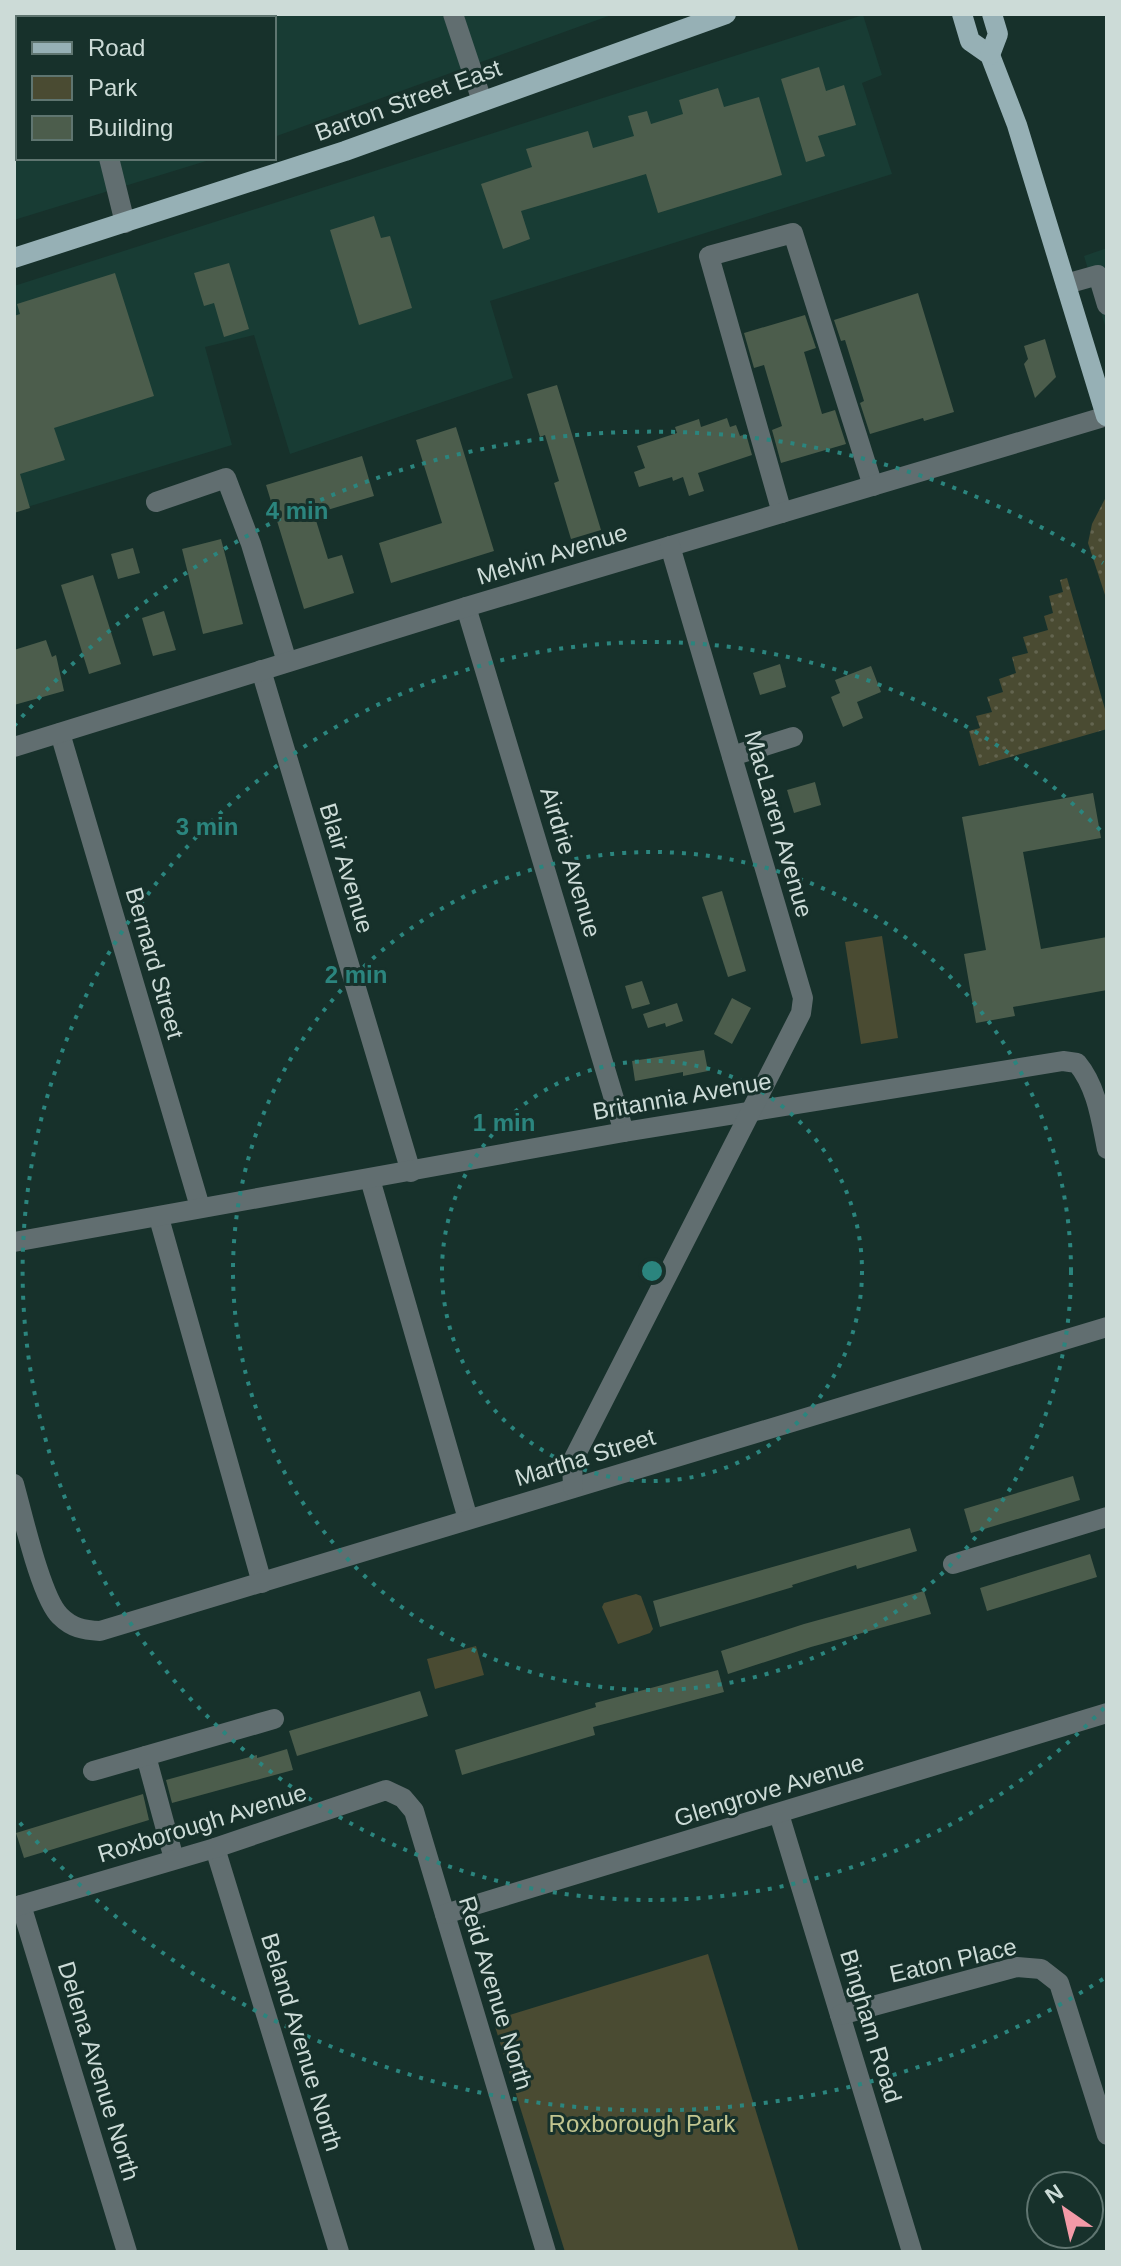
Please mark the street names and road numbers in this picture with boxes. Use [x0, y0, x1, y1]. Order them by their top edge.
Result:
street label: Barton Street East [311, 54, 505, 146]
street label: Melvin Avenue [474, 518, 630, 590]
street label: MacLaren Avenue [739, 728, 819, 920]
street label: Airdrie Avenue [535, 784, 607, 940]
street label: Blair Avenue [314, 800, 380, 936]
street label: Bernard Street [121, 884, 190, 1042]
street label: Britannia Avenue [591, 1067, 773, 1125]
street label: Martha Street [512, 1423, 659, 1491]
street label: Glengrove Avenue [671, 1748, 867, 1832]
street label: Roxborough Avenue [94, 1778, 310, 1868]
street label: Reid Avenue North [454, 1893, 538, 2093]
street label: Beland Avenue North [256, 1930, 348, 2154]
street label: Eaton Place [887, 1932, 1019, 1988]
street label: Bingham Road [835, 1946, 907, 2106]
street label: Delena Avenue North [53, 1958, 145, 2184]

